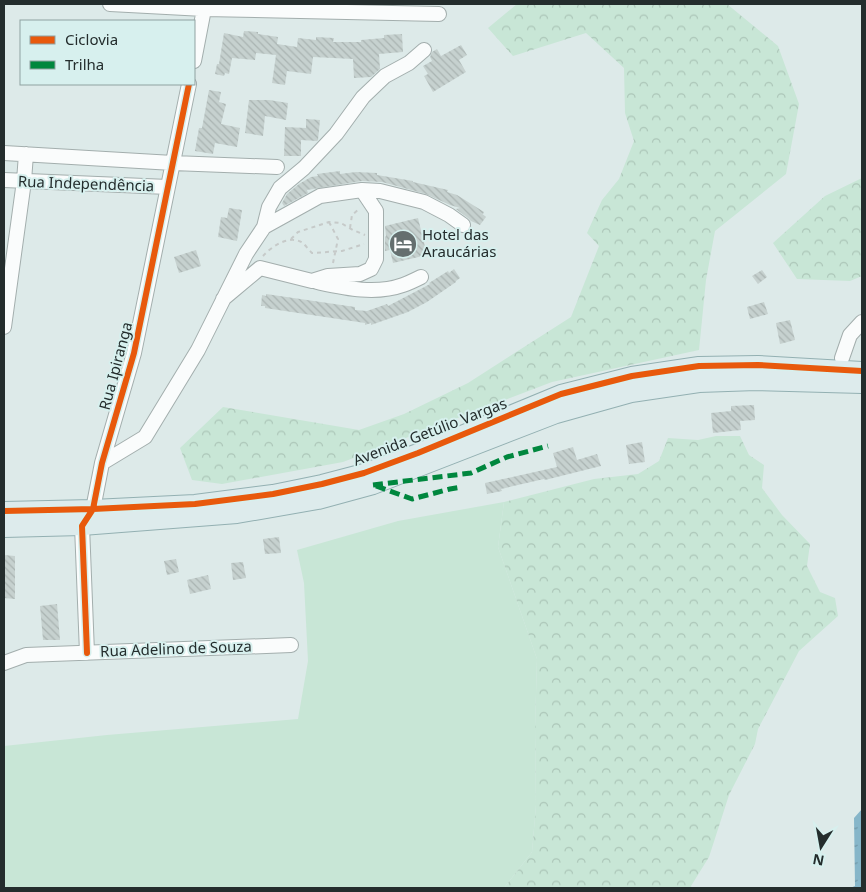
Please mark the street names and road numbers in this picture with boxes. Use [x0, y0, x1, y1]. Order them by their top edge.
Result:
street label: Rua Independência [18, 171, 155, 195]
street label: Rua Ipiranga [94, 320, 136, 412]
street label: Avenida Getúlio Vargas [350, 393, 509, 470]
street label: Rua Adelino de Souza [100, 635, 252, 661]

